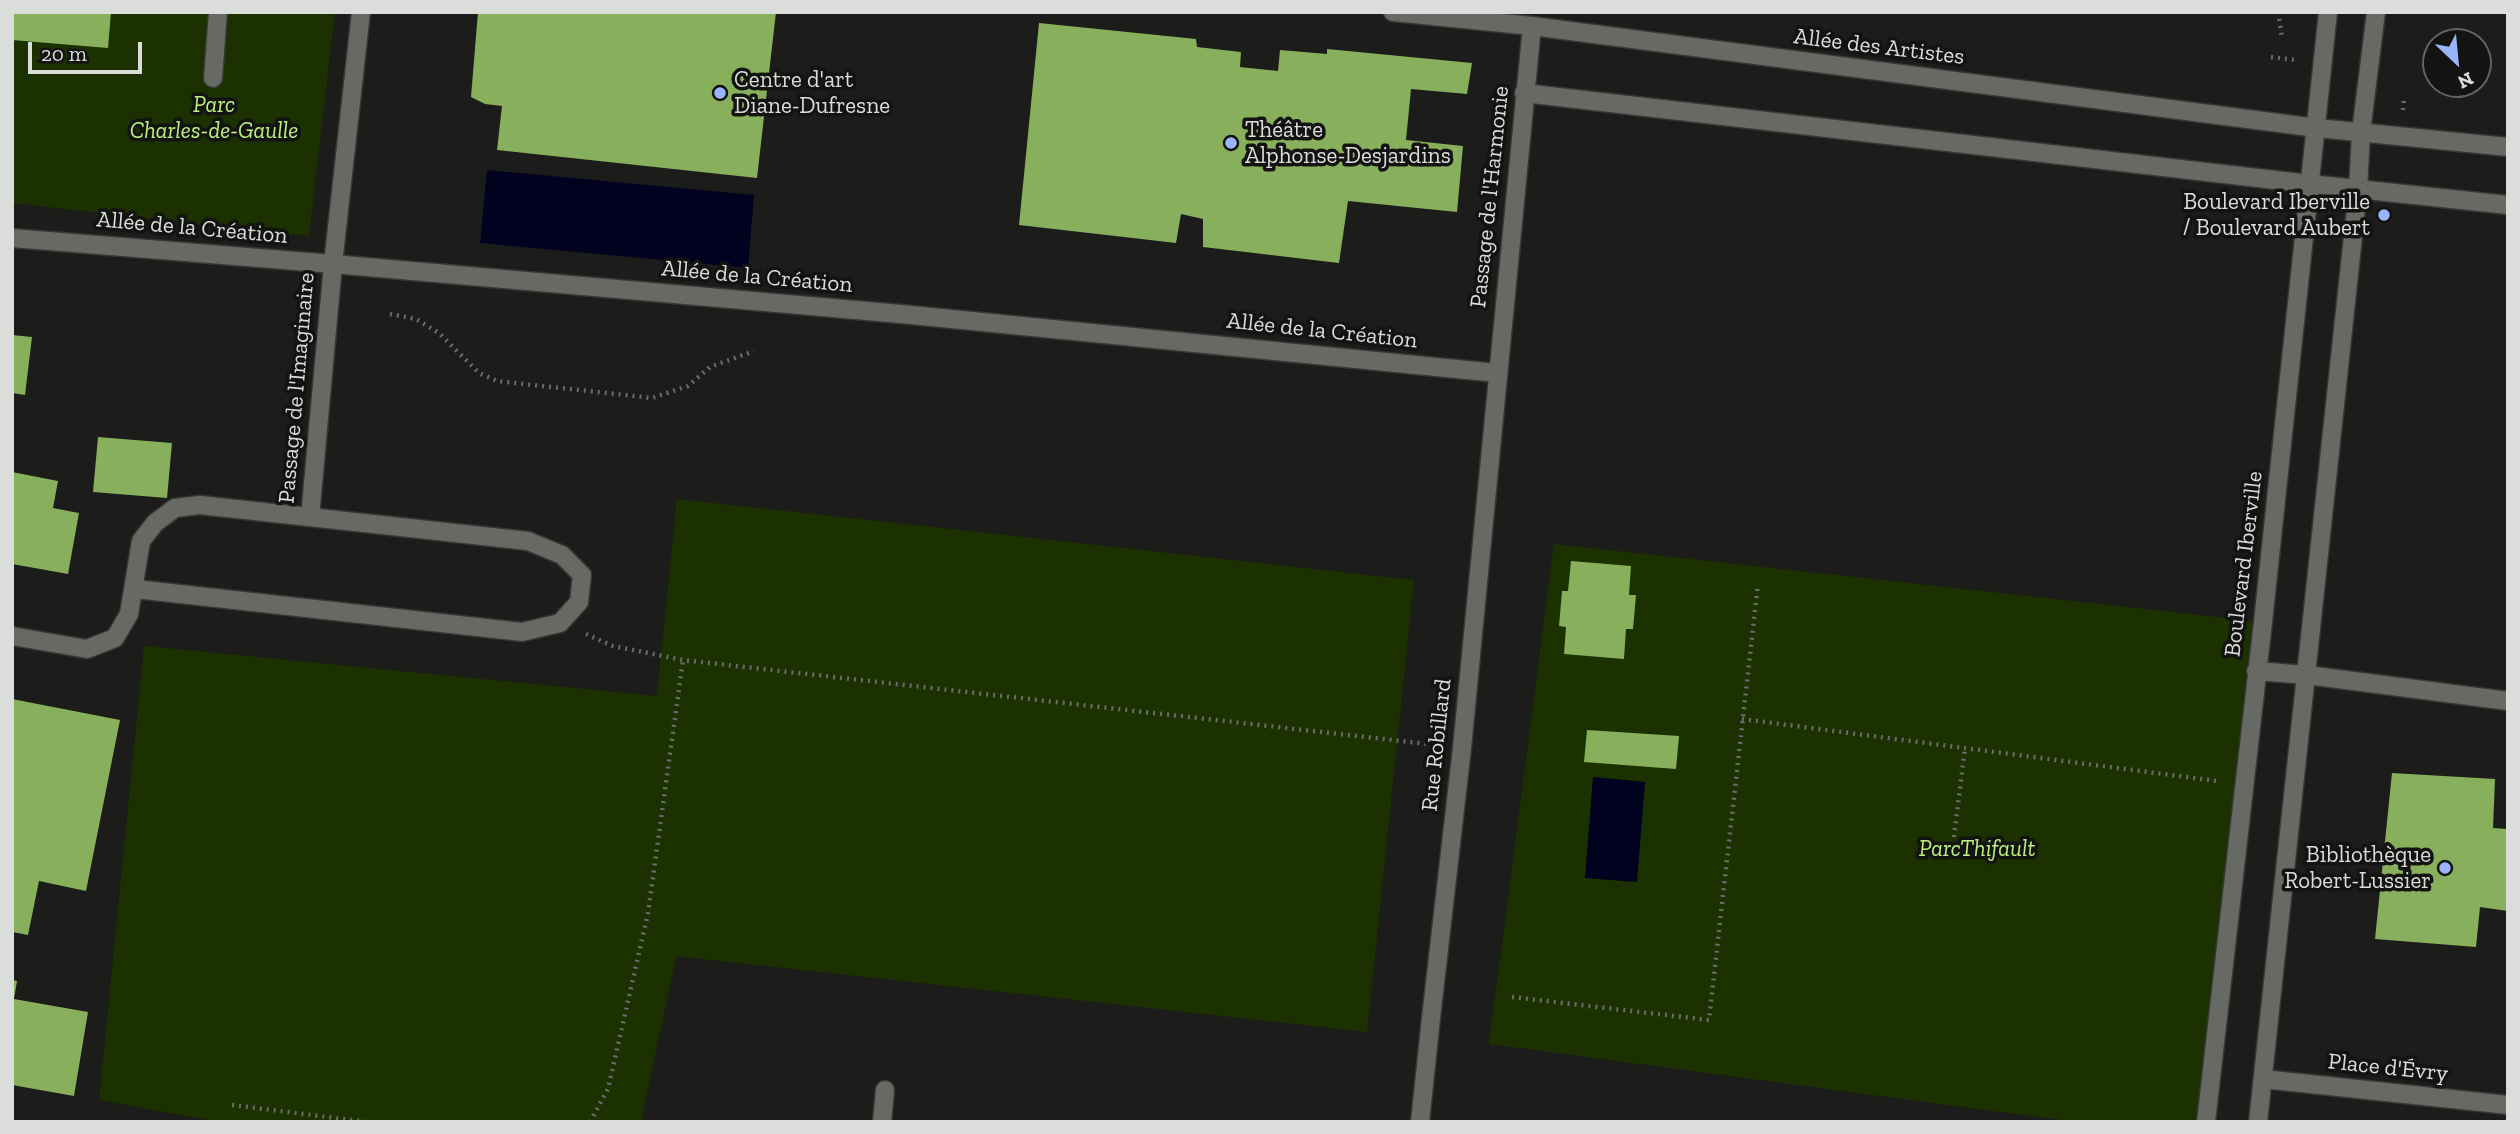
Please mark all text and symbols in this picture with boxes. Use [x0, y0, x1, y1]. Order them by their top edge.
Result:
street label: Allée des Artistes [1792, 23, 1966, 71]
scale bar [32, 28, 145, 72]
north arrow [2422, 28, 2492, 98]
text: 20 m [41, 41, 87, 66]
place label: Centre d'art Diane-Dufresne [734, 66, 890, 120]
text: N [2454, 67, 2477, 94]
marker: Centre d'art Diane-Dufresne [712, 85, 728, 101]
street label: Passage de l'Harmonie [1465, 85, 1515, 309]
park label: Parc Charles-de-Gaulle [130, 91, 298, 145]
place label: Théâtre Alphonse-Desjardins [1245, 116, 1451, 170]
marker: Théâtre Alphonse-Desjardins [1223, 135, 1239, 151]
place label: Boulevard Iberville / Boulevard Aubert [2183, 188, 2370, 242]
street label: Allée de la Création [95, 206, 289, 250]
marker: Boulevard Iberville / Boulevard Aubert [2376, 207, 2392, 223]
street label: Allée de la Création [660, 255, 854, 299]
street label: Passage de l'Imaginaire [273, 271, 321, 505]
street label: Allée de la Création [1225, 307, 1419, 355]
street label: Boulevard Iberville [2219, 470, 2269, 658]
street label: Rue Robillard [1416, 677, 1458, 813]
park label: ParcThifault [1919, 835, 2035, 863]
place label: Bibliothèque Robert-Lussier [2284, 841, 2431, 895]
marker: Bibliothèque Robert-Lussier [2437, 860, 2453, 876]
street label: Place d'Évry [2327, 1048, 2449, 1088]

